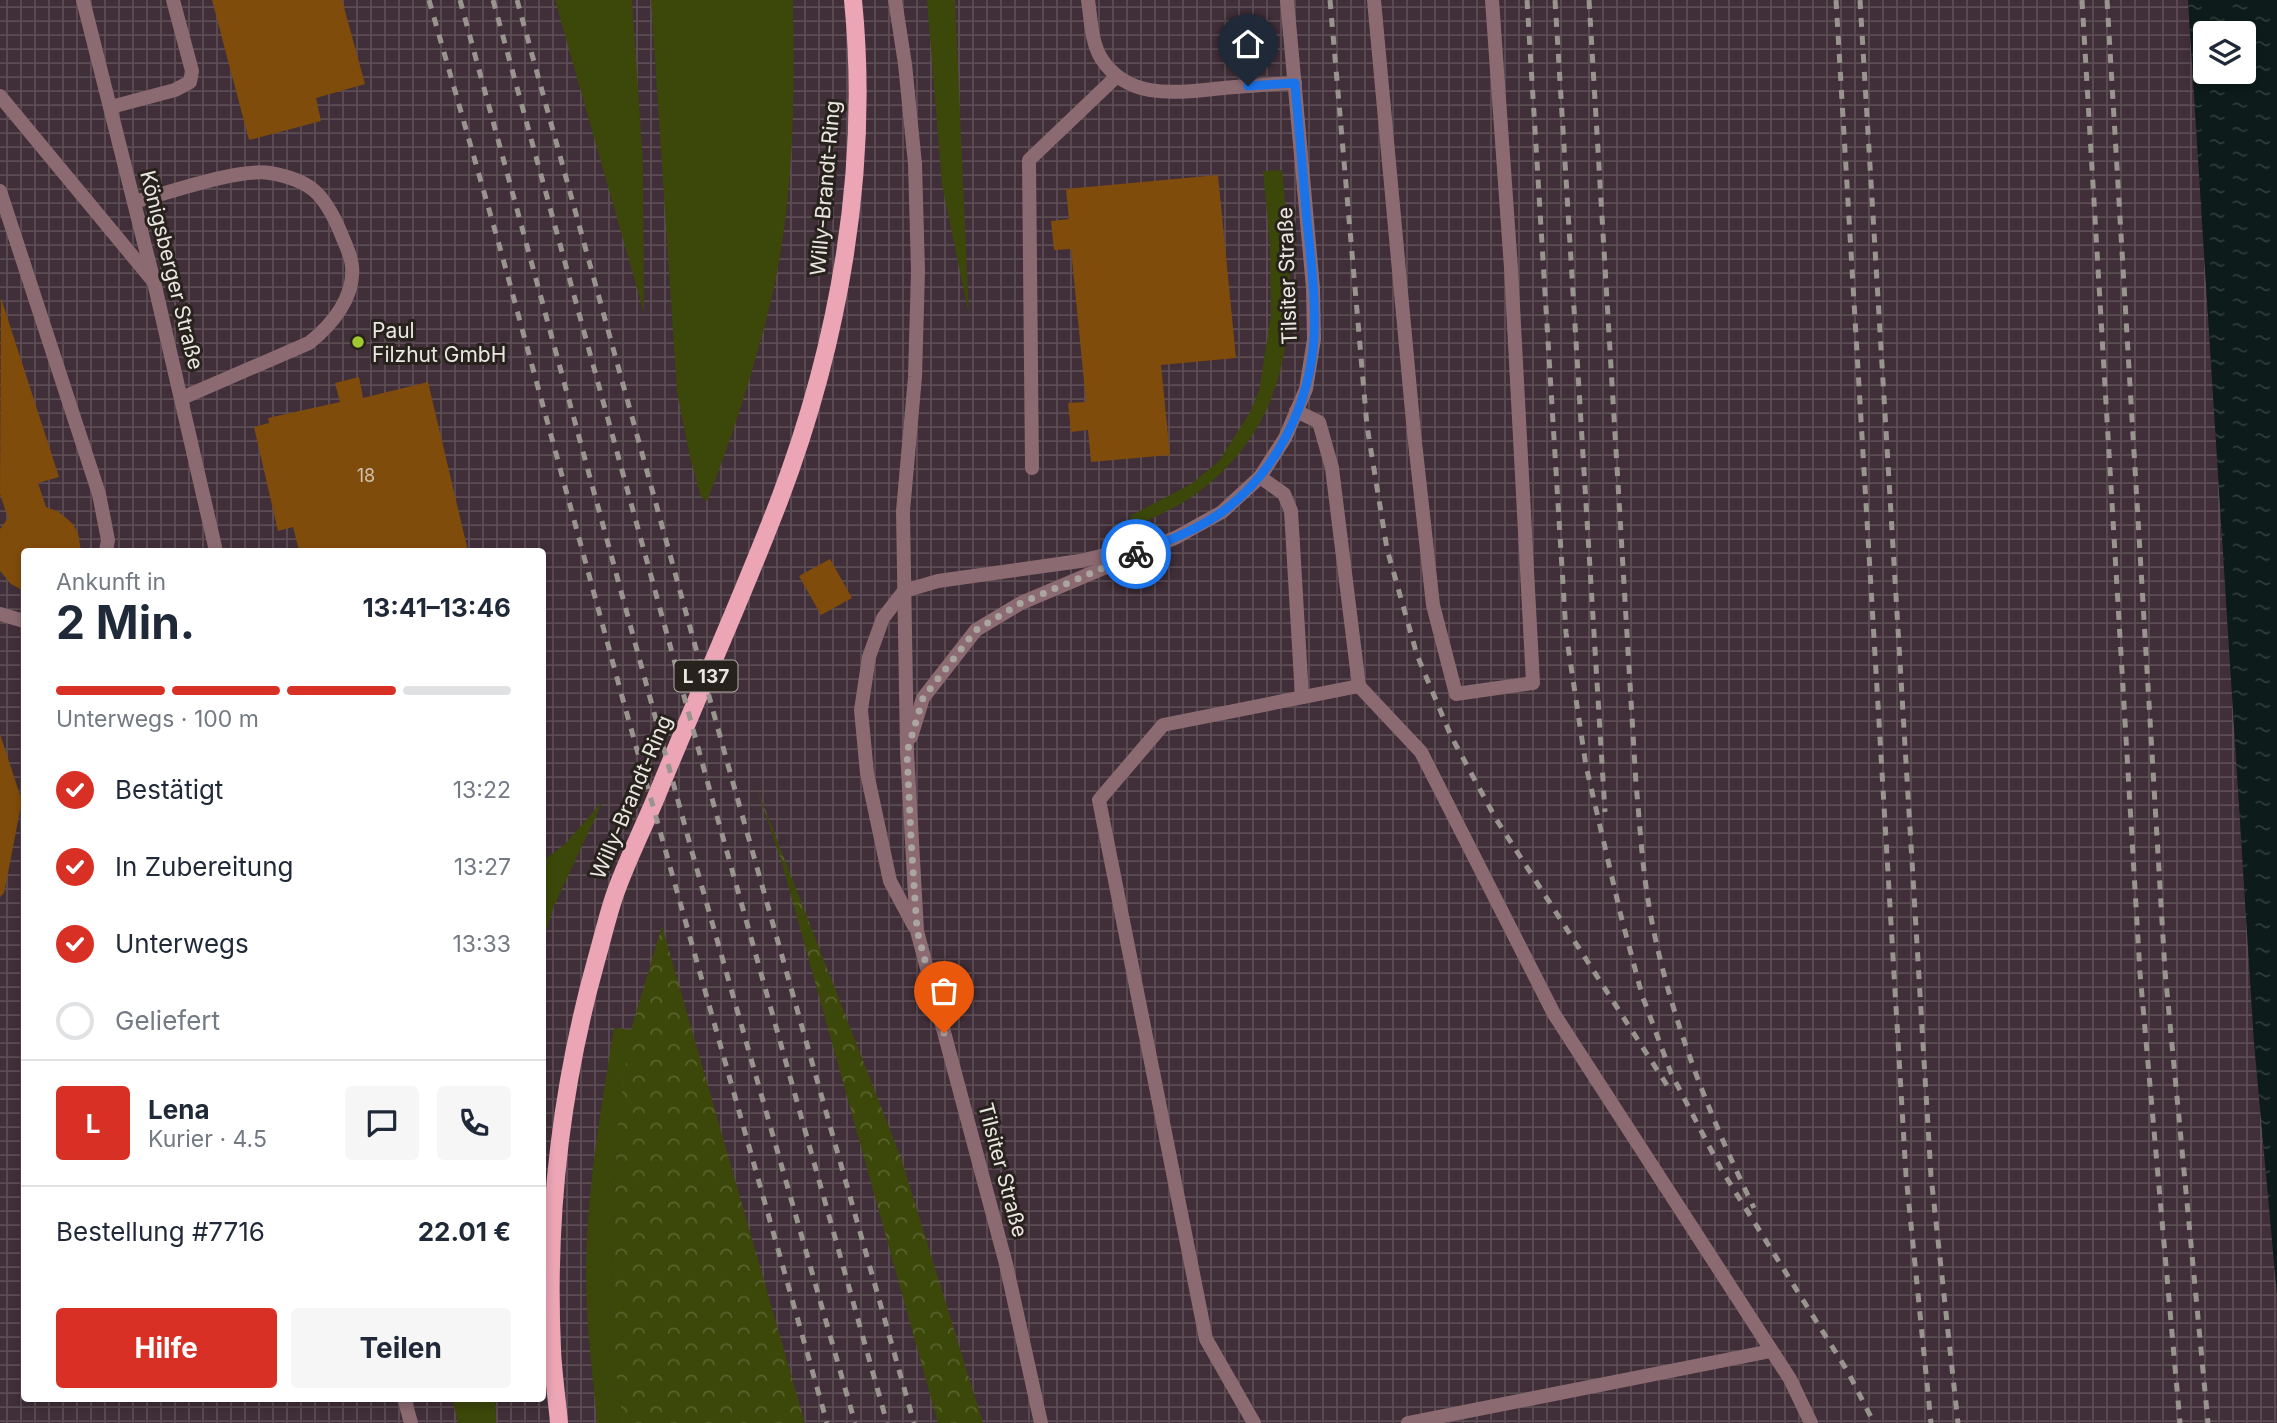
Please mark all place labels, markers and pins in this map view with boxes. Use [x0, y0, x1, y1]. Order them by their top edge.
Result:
pin [1218, 14, 1278, 86]
place label: Paul Filzhut GmbH [372, 318, 506, 367]
marker: Paul Filzhut GmbH [350, 334, 366, 350]
pin [914, 961, 974, 1033]

